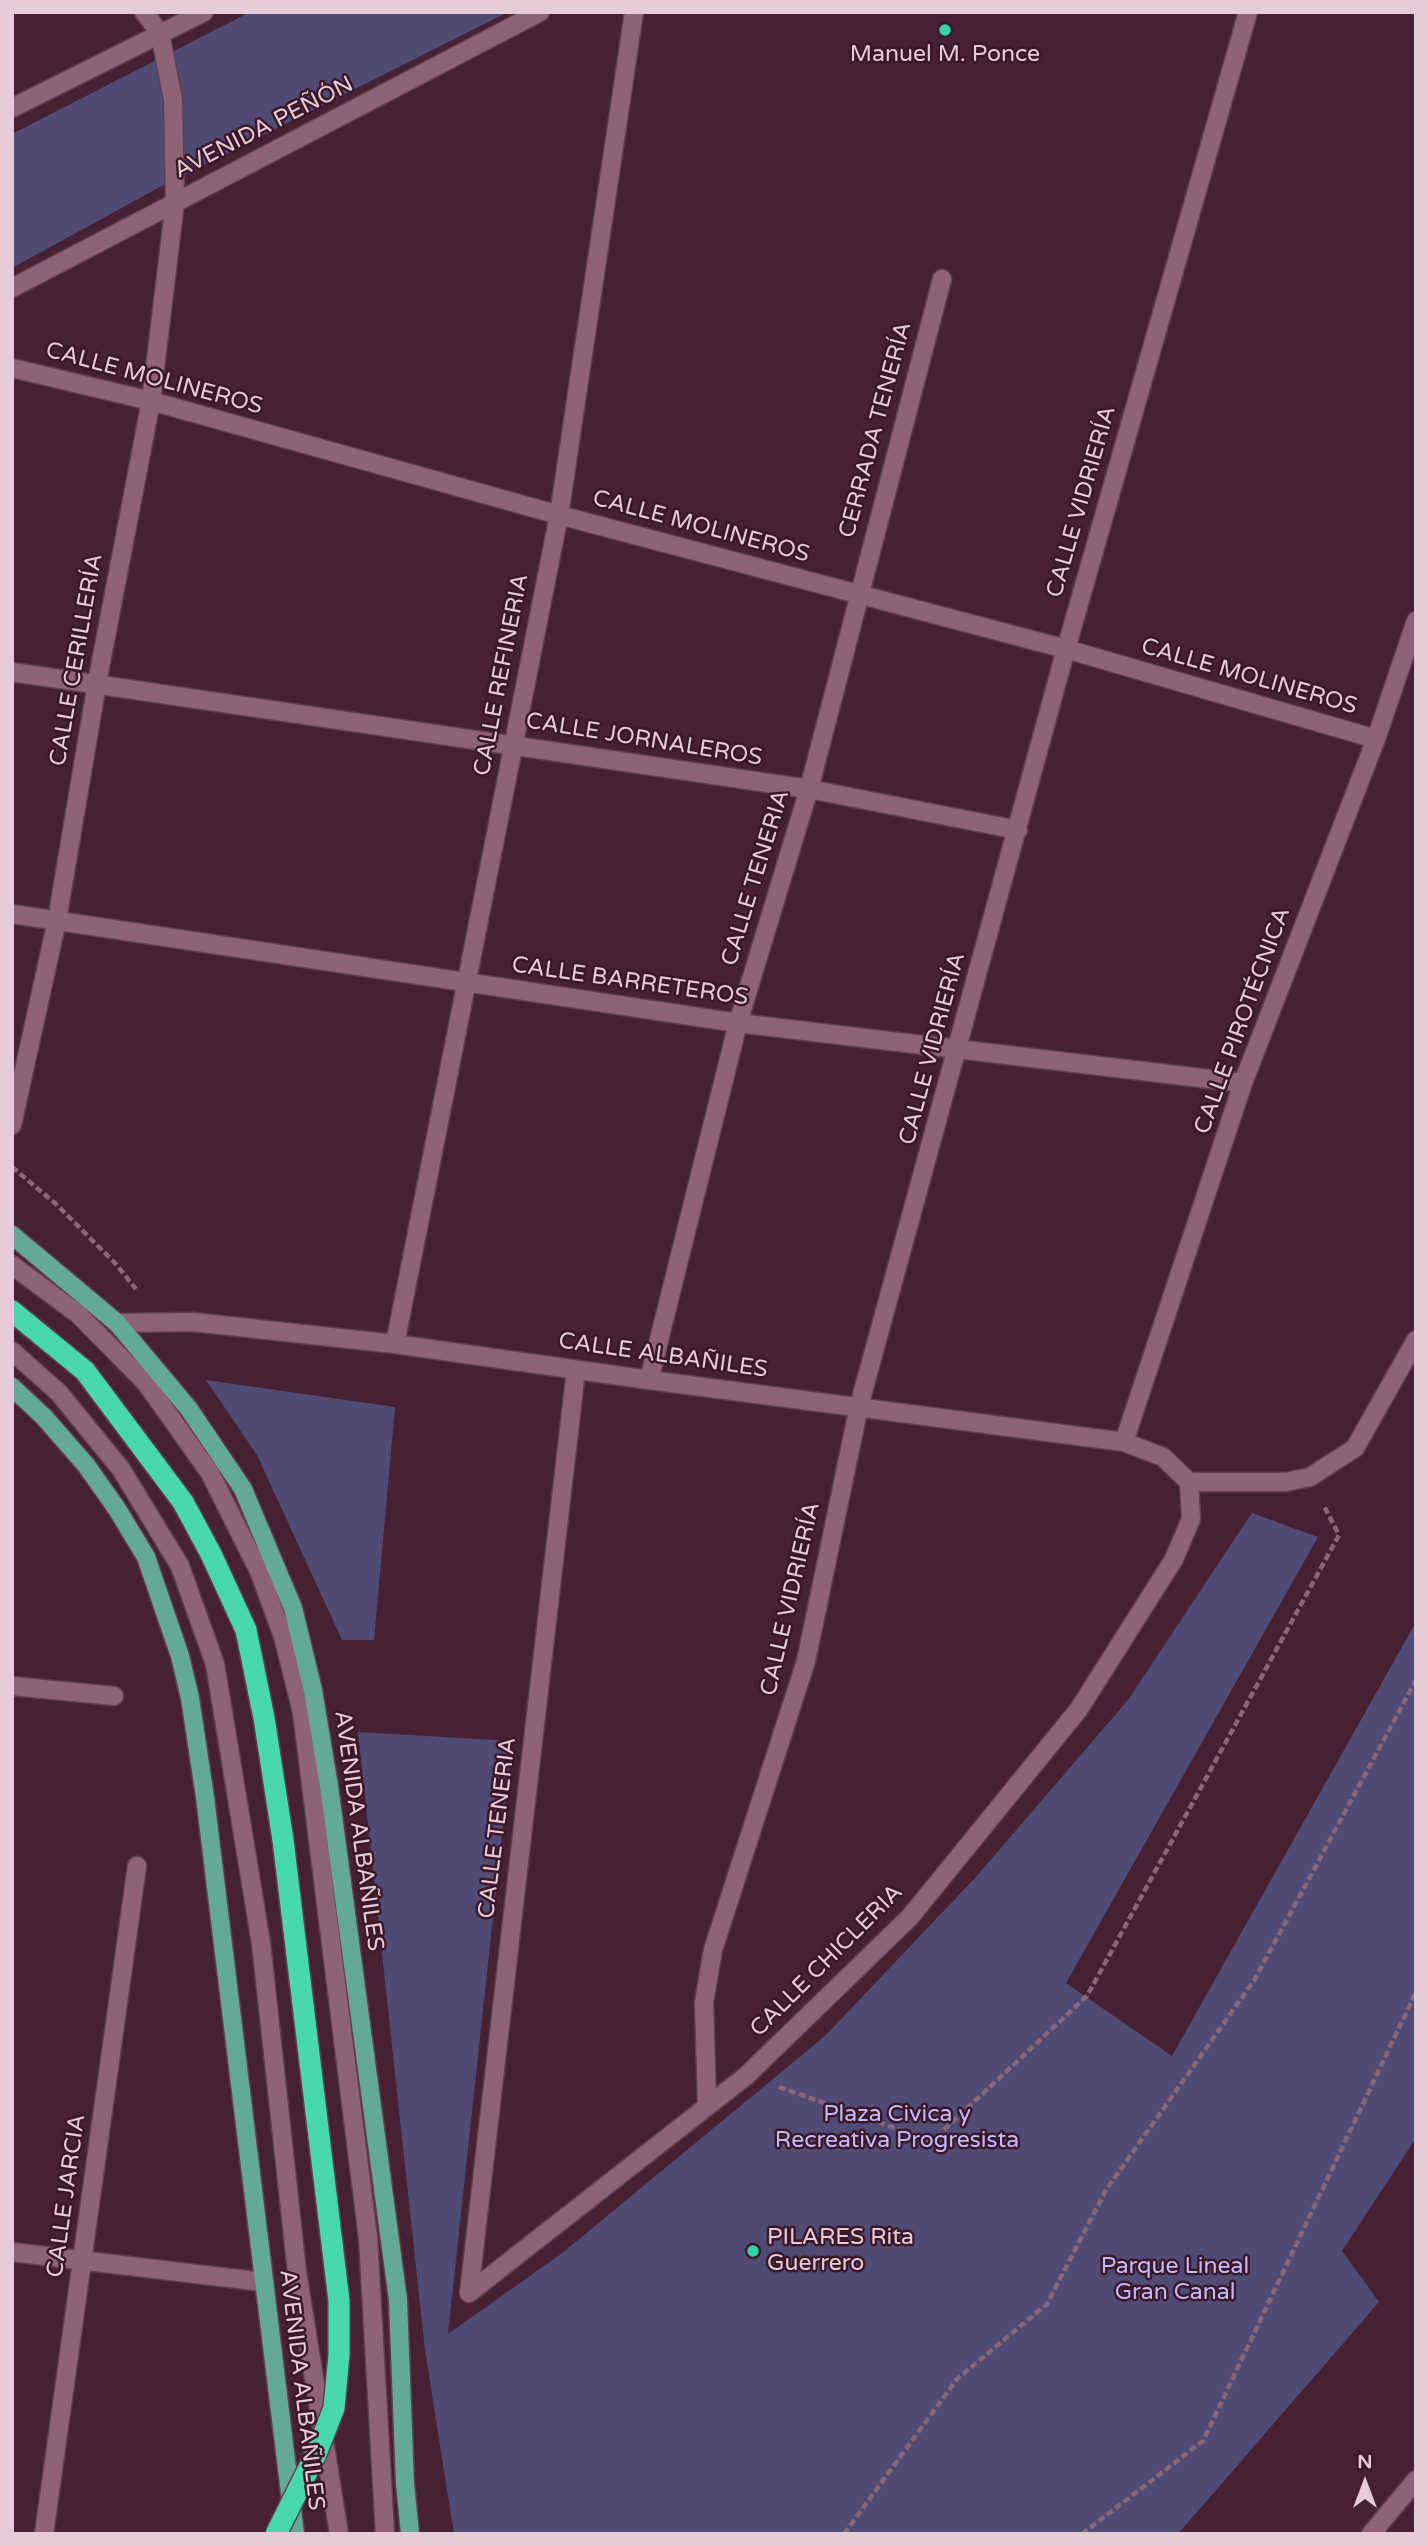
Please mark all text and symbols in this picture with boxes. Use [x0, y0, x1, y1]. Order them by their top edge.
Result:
marker: Manuel M. Ponce [937, 22, 953, 38]
place label: Manuel M. Ponce [850, 41, 1040, 69]
street label: AVENIDA PEÑÓN [170, 71, 358, 185]
street label: CERRADA TENERÍA [834, 319, 918, 541]
street label: CALLE MOLINEROS [43, 337, 265, 421]
street label: CALLE VIDRIERÍA [1041, 403, 1123, 601]
street label: CALLE MOLINEROS [590, 485, 812, 569]
street label: CALLE CERILLERÍA [45, 552, 109, 768]
street label: CALLE REFINERIA [469, 572, 535, 778]
street label: CALLE MOLINEROS [1138, 633, 1360, 721]
street label: CALLE JORNALEROS [524, 708, 764, 772]
street label: CALLE TENERIA [716, 787, 796, 969]
street label: CALLE PIROTÉCNICA [1189, 904, 1297, 1138]
street label: CALLE VIDRIERÍA [894, 950, 972, 1148]
street label: CALLE BARRETEROS [510, 952, 750, 1012]
street label: CALLE ALBAÑILES [557, 1328, 769, 1384]
street label: CALLE VIDRIERÍA [755, 1500, 827, 1698]
street label: AVENIDA ALBAÑILES [327, 1709, 389, 1953]
street label: CALLE TENERIA [473, 1736, 523, 1920]
street label: CALLE CHICLERIA [745, 1879, 909, 2043]
park label: Plaza Civica y Recreativa Progresista [775, 2101, 1019, 2155]
street label: CALLE JARCIA [42, 2113, 92, 2279]
place label: PILARES Rita Guerrero [767, 2224, 914, 2278]
marker: PILARES Rita Guerrero [745, 2243, 761, 2259]
park label: Parque Lineal Gran Canal [1101, 2253, 1249, 2307]
street label: AVENIDA ALBAÑILES [273, 2268, 329, 2512]
north arrow [1330, 2448, 1400, 2518]
text: N [1357, 2451, 1373, 2473]

